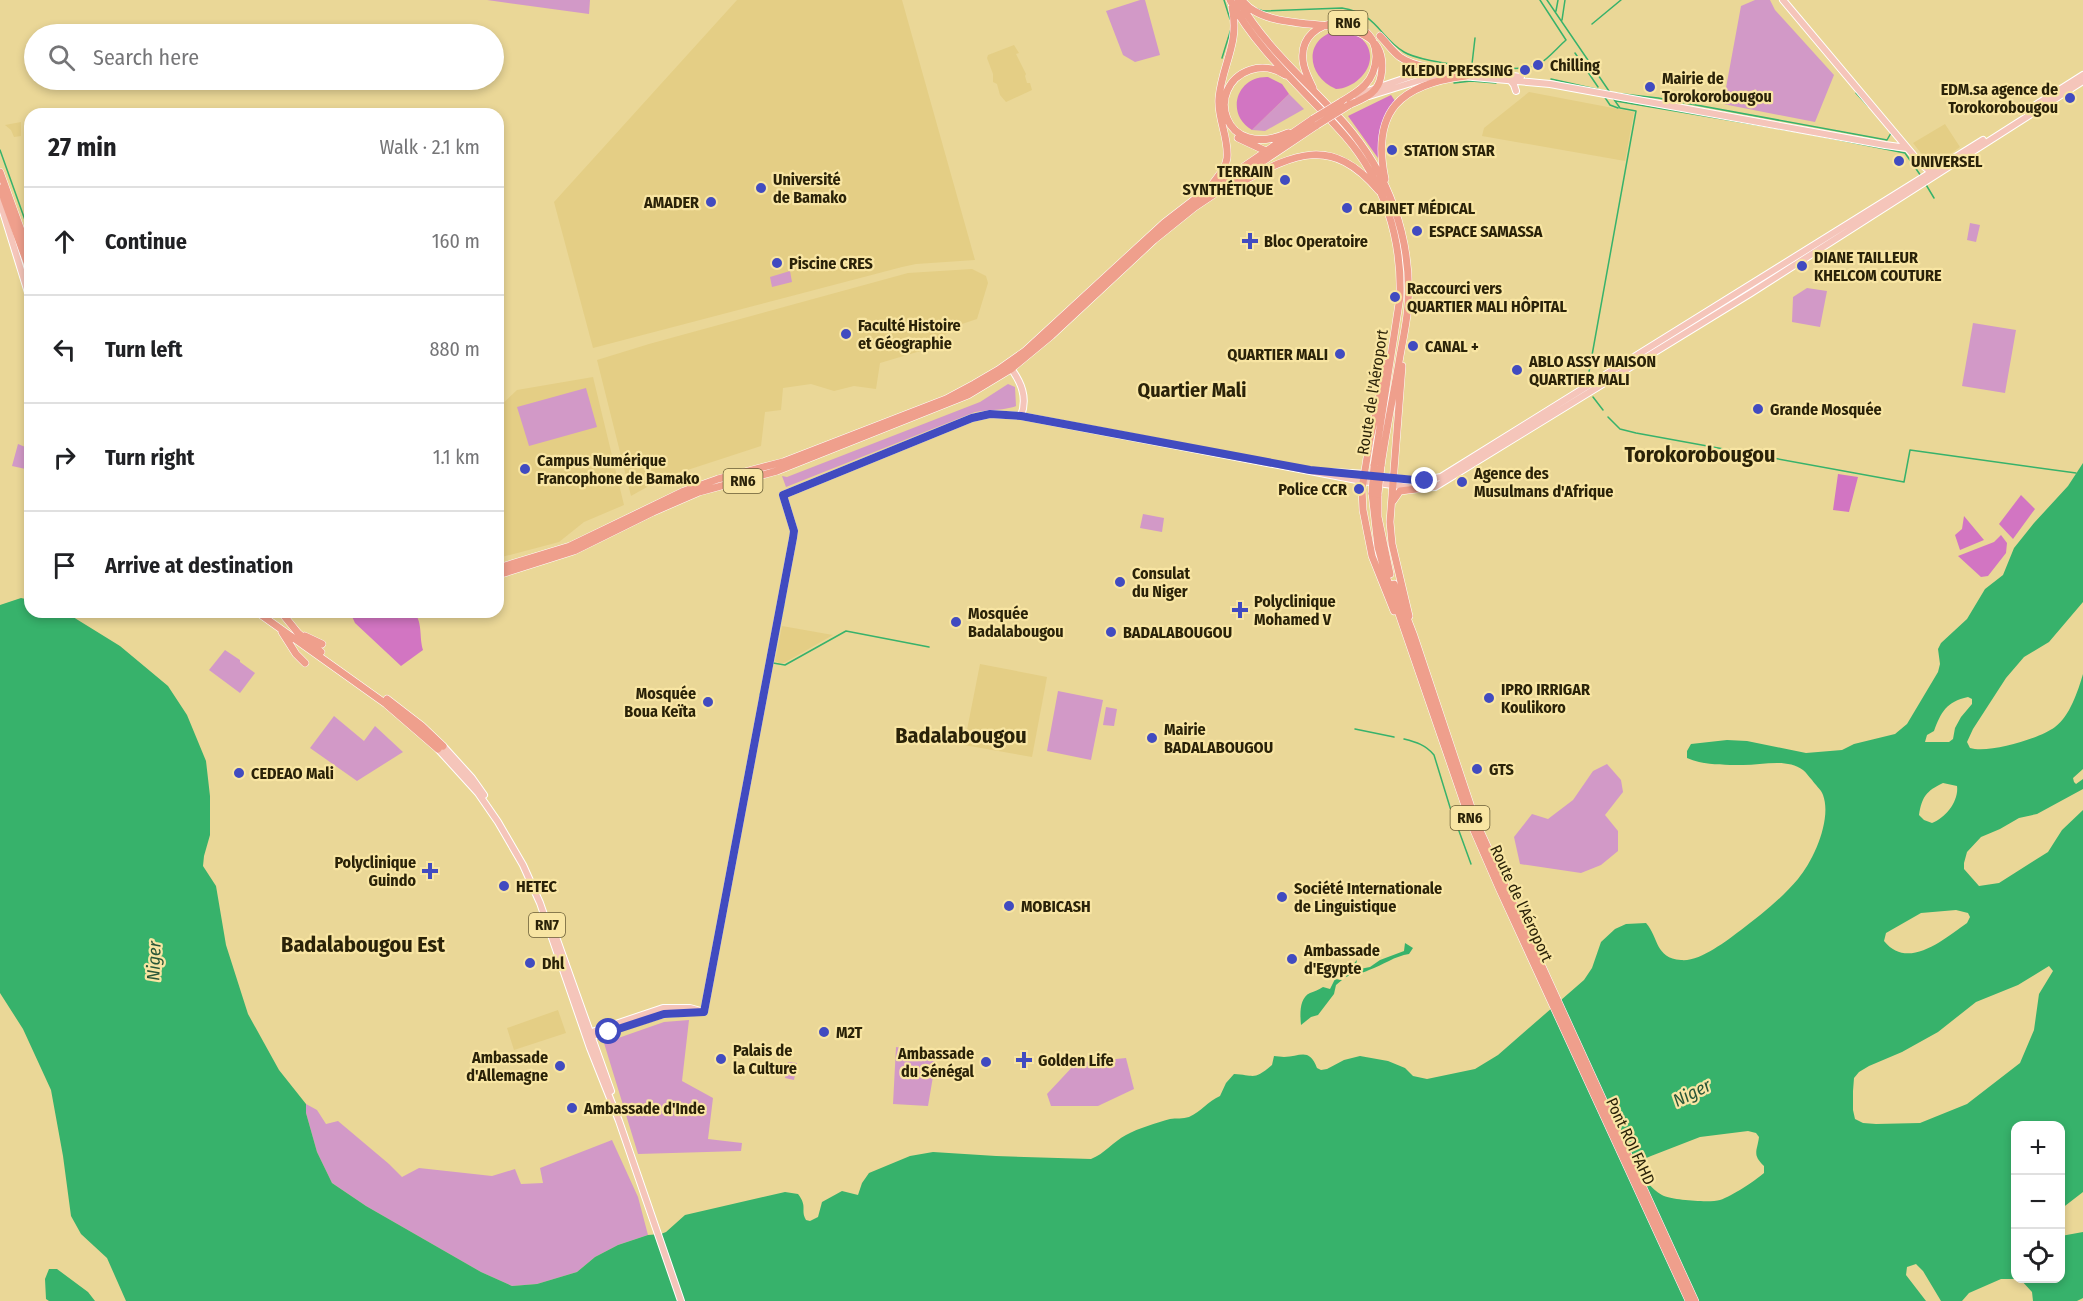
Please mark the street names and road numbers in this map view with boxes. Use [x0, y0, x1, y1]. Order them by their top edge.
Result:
road number: RN6 [1328, 11, 1368, 35]
street label: Route de l'Aéroport [1353, 327, 1392, 456]
road number: RN6 [724, 469, 762, 493]
road number: RN6 [1450, 806, 1490, 830]
street label: Route de l'Aéroport [1486, 842, 1557, 965]
road number: RN7 [529, 913, 565, 937]
street label: Pont ROI FAHD [1602, 1095, 1659, 1188]

